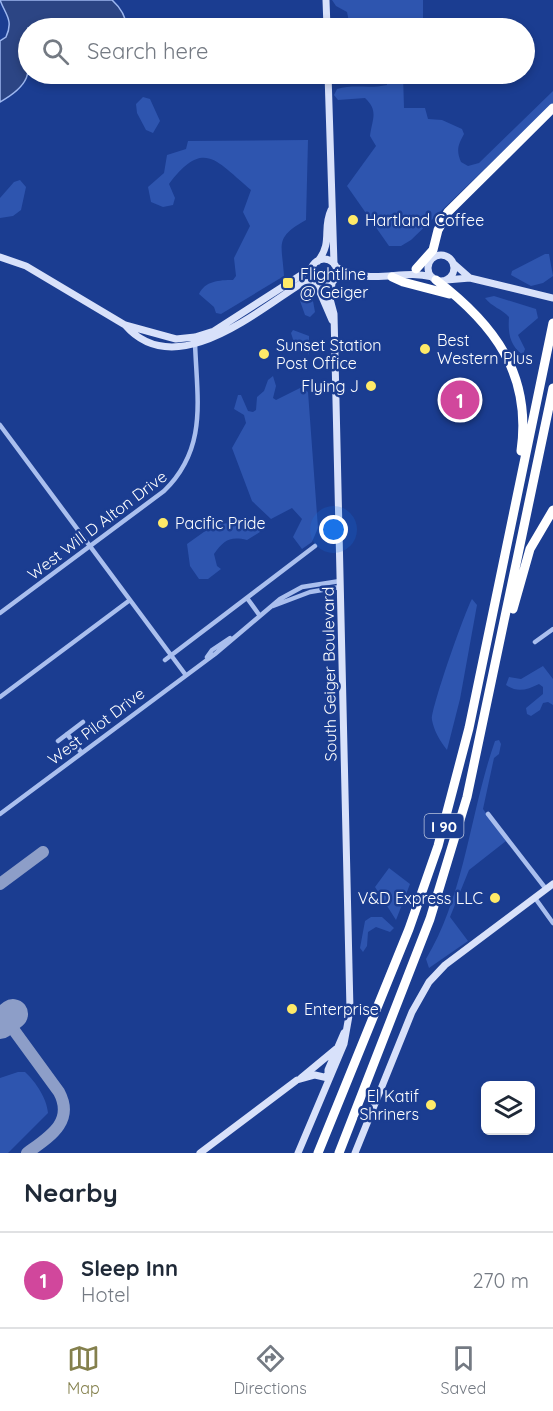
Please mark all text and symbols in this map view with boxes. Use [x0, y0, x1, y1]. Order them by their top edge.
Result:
search box [18, 18, 535, 84]
icon: search [39, 35, 72, 68]
text: Search here [87, 37, 208, 65]
place label: Hartland Coffee [365, 210, 484, 230]
marker: Hartland Coffee [346, 213, 360, 227]
place label: Flightline @ Geiger [300, 264, 368, 302]
marker: Flightline @ Geiger [281, 276, 295, 290]
place label: Best Western Plus [437, 330, 533, 368]
place label: Sunset Station Post Office [276, 335, 382, 373]
marker: Best Western Plus [418, 342, 432, 356]
marker: Sunset Station Post Office [257, 347, 271, 361]
place label: Flying J [301, 376, 359, 396]
pin: 1 [440, 378, 480, 422]
marker: Flying J [364, 379, 378, 393]
street label: West Will D Alton Drive [23, 466, 171, 584]
place label: Pacific Pride [175, 513, 266, 533]
your location [319, 515, 348, 544]
marker: Pacific Pride [156, 516, 170, 530]
street label: South Geiger Boulevard [317, 586, 341, 762]
street label: West Pilot Drive [44, 683, 148, 769]
road number: I 90 [424, 814, 464, 838]
place label: V&D Express LLC [358, 888, 483, 908]
marker: V&D Express LLC [488, 891, 502, 905]
place label: Enterprise [304, 999, 379, 1019]
marker: Enterprise [285, 1002, 299, 1016]
map controls [481, 1081, 535, 1135]
button: layers [481, 1081, 535, 1135]
place label: El Katif Shriners [359, 1086, 419, 1124]
marker: El Katif Shriners [424, 1098, 438, 1112]
text: Nearby [24, 1176, 118, 1209]
text: Sleep Inn [81, 1254, 178, 1282]
text: 1 [40, 1268, 47, 1293]
text: 270 m [472, 1268, 529, 1293]
text: Hotel [81, 1282, 130, 1307]
tab: Map [67, 1342, 100, 1398]
tab: Directions [234, 1342, 307, 1398]
tab: Saved [441, 1342, 486, 1398]

